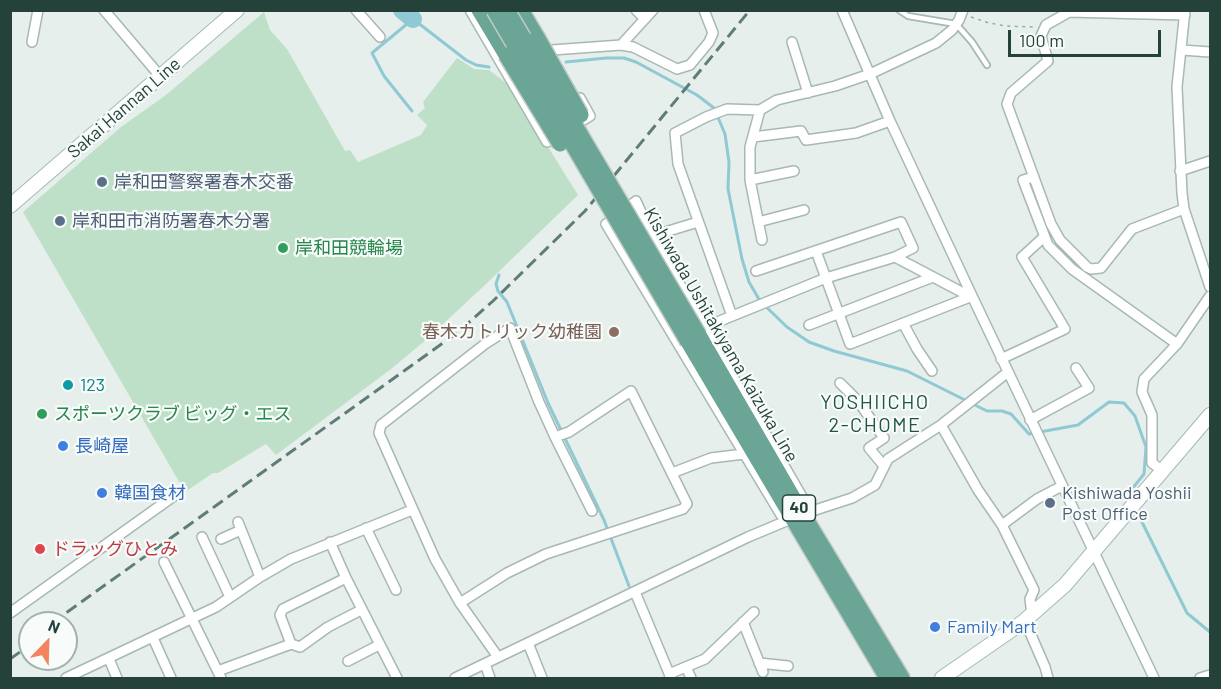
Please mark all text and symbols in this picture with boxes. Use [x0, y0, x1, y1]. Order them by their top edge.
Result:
scale bar [1011, 18, 1164, 56]
text: 100 m [1019, 29, 1064, 51]
street label: Sakai Hannan Line [63, 53, 185, 163]
place label: 岸和田警察署春木交番 [114, 171, 294, 193]
marker: 岸和田警察署春木交番 [95, 175, 109, 189]
street label: Kishiwada Ushitakiyama Kaizuka Line [639, 204, 803, 466]
place label: 岸和田市消防署春木分署 [72, 210, 270, 232]
marker: 岸和田市消防署春木分署 [53, 214, 67, 228]
place label: 岸和田競輪場 [295, 237, 403, 259]
marker: 岸和田競輪場 [276, 241, 290, 255]
place label: 春木カトリック幼稚園 [422, 321, 602, 343]
marker: 春木カトリック幼稚園 [607, 325, 621, 339]
place label: 123 [80, 374, 105, 396]
marker: 123 [61, 378, 75, 392]
district label: YOSHIICHO 2-CHOME [820, 390, 930, 437]
place label: スポーツクラブ ビッグ・エス [54, 403, 292, 425]
marker: スポーツクラブ ビッグ・エス [35, 407, 49, 421]
place label: 長崎屋 [75, 435, 129, 457]
marker: 長崎屋 [56, 439, 70, 453]
place label: 韓国食材 [114, 482, 186, 504]
place label: Kishiwada Yoshii Post Office [1062, 482, 1192, 524]
marker: 韓国食材 [95, 486, 109, 500]
road number: 40 [782, 495, 816, 521]
marker: Kishiwada Yoshii Post Office [1043, 496, 1057, 510]
place label: ドラッグひとみ [52, 538, 178, 560]
marker: ドラッグひとみ [33, 542, 47, 556]
north arrow [18, 611, 78, 671]
text: N [46, 615, 63, 637]
place label: Family Mart [947, 616, 1037, 638]
marker: Family Mart [928, 620, 942, 634]

